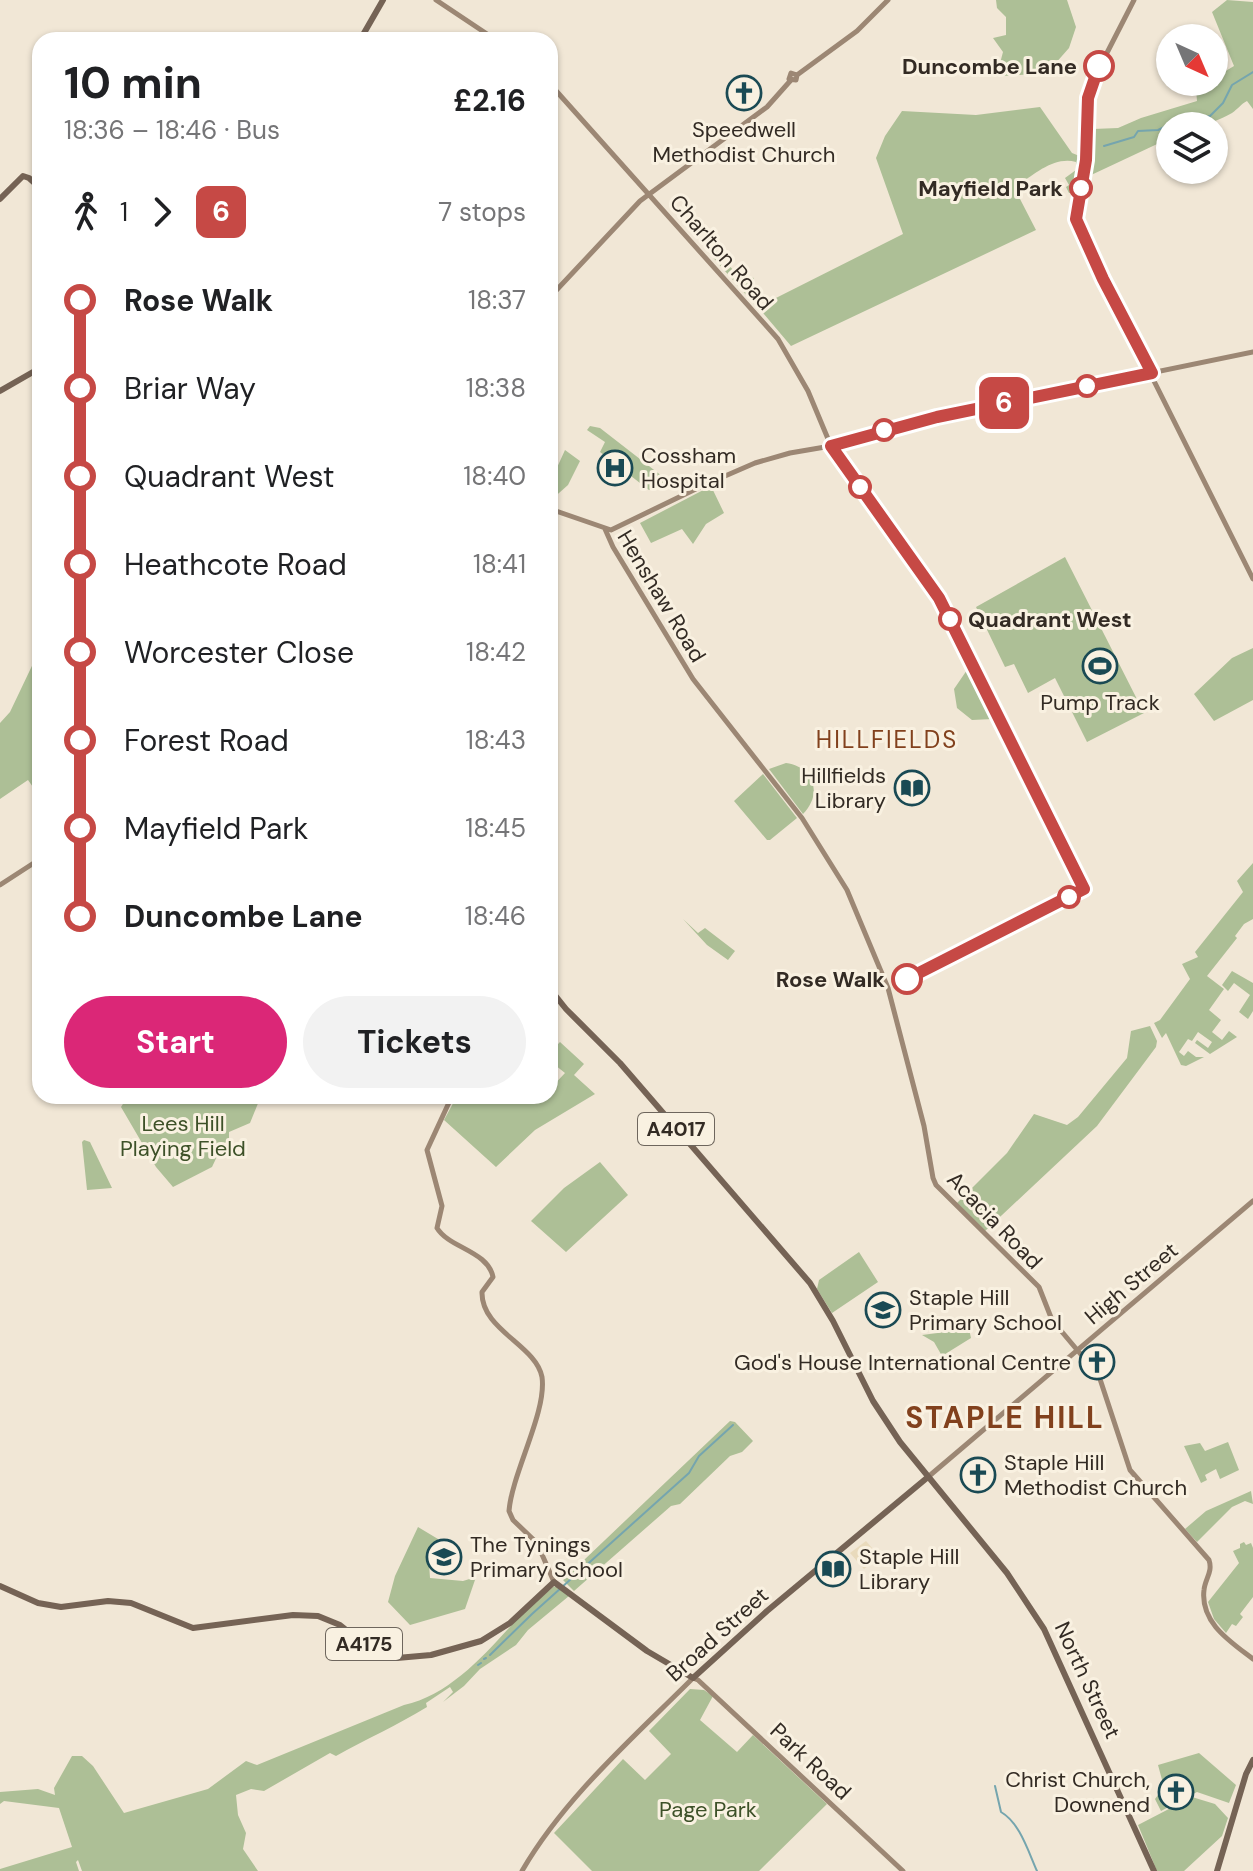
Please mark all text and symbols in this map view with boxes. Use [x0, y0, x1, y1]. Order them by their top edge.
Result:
north arrow [1156, 24, 1228, 96]
map controls [1156, 24, 1228, 184]
marker: Duncombe Lane [1084, 51, 1114, 81]
place label: Duncombe Lane [902, 52, 1077, 81]
text: 10 min [64, 54, 202, 112]
church icon: Speedwell Methodist Church [725, 74, 763, 112]
text: £2.16 [453, 81, 526, 120]
button: layers [1156, 112, 1228, 184]
text: 18:36 – 18:46 · Bus [64, 113, 280, 147]
place label: Speedwell Methodist Church [652, 115, 836, 169]
place label: Mayfield Park [918, 174, 1063, 203]
marker: Mayfield Park [1070, 177, 1092, 199]
street label: Charlton Road [663, 188, 780, 316]
icon: walk [64, 190, 108, 234]
icon: forward [140, 190, 184, 234]
text: 6 [212, 193, 230, 230]
text: 1 [120, 195, 128, 229]
text: 7 stops [438, 195, 526, 229]
text: Rose Walk [124, 281, 273, 320]
text: 18:37 [468, 283, 526, 317]
text: Briar Way [124, 369, 256, 408]
text: 18:38 [466, 371, 526, 405]
unlabelled marker [1076, 375, 1098, 397]
line badge: 6 [978, 377, 1030, 429]
text: 6 [995, 384, 1013, 421]
unlabelled marker [873, 419, 895, 441]
place label: Cossham Hospital [641, 441, 736, 495]
hospital icon: Cossham Hospital [596, 449, 634, 487]
text: Quadrant West [124, 457, 335, 496]
text: 18:40 [463, 459, 526, 493]
unlabelled marker [849, 476, 871, 498]
street label: Henshaw Road [611, 525, 712, 668]
text: Heathcote Road [124, 545, 347, 584]
text: 18:41 [473, 547, 526, 581]
place label: Quadrant West [968, 605, 1132, 634]
marker: Quadrant West [939, 608, 961, 630]
text: Worcester Close [124, 633, 354, 672]
text: 18:42 [466, 635, 526, 669]
sports icon: Pump Track [1081, 647, 1119, 685]
place label: Pump Track [1040, 688, 1160, 717]
text: Forest Road [124, 721, 289, 760]
text: 18:43 [466, 723, 526, 757]
district label: HILLFIELDS [816, 724, 958, 755]
place label: Hillfields Library [801, 761, 886, 815]
library icon: Hillfields Library [893, 769, 931, 807]
text: Mayfield Park [124, 809, 308, 848]
text: 18:45 [465, 811, 526, 845]
unlabelled marker [1058, 886, 1080, 908]
text: Duncombe Lane [124, 897, 363, 936]
text: 18:46 [465, 899, 526, 933]
marker: Rose Walk [892, 964, 922, 994]
place label: Rose Walk [776, 965, 885, 994]
button: Start [64, 996, 287, 1088]
button: Tickets [303, 996, 526, 1088]
park label: Lees Hill Playing Field [120, 1109, 246, 1163]
road number: A4017 [638, 1113, 714, 1145]
street label: Acacia Road [941, 1165, 1049, 1276]
street label: High Street [1079, 1236, 1184, 1331]
place label: Staple Hill Primary School [909, 1283, 1062, 1337]
school or university icon: Staple Hill Primary School [864, 1291, 902, 1329]
church icon: God's House International Centre [1078, 1343, 1116, 1381]
place label: God's House International Centre [734, 1348, 1071, 1377]
district label: STAPLE HILL [905, 1398, 1105, 1437]
place label: Staple Hill Methodist Church [1004, 1448, 1187, 1502]
church icon: Staple Hill Methodist Church [959, 1456, 997, 1494]
place label: The Tynings Primary School [470, 1530, 623, 1584]
school or university icon: The Tynings Primary School [425, 1538, 463, 1576]
place label: Staple Hill Library [859, 1542, 959, 1596]
library icon: Staple Hill Library [814, 1550, 852, 1588]
street label: Broad Street [660, 1581, 775, 1688]
street label: North Street [1048, 1617, 1127, 1743]
road number: A4175 [326, 1628, 402, 1660]
street label: Park Road [764, 1716, 857, 1806]
place label: Christ Church, Downend [1005, 1765, 1150, 1819]
church icon: Christ Church, Downend [1157, 1773, 1195, 1811]
park label: Page Park [659, 1795, 757, 1824]

